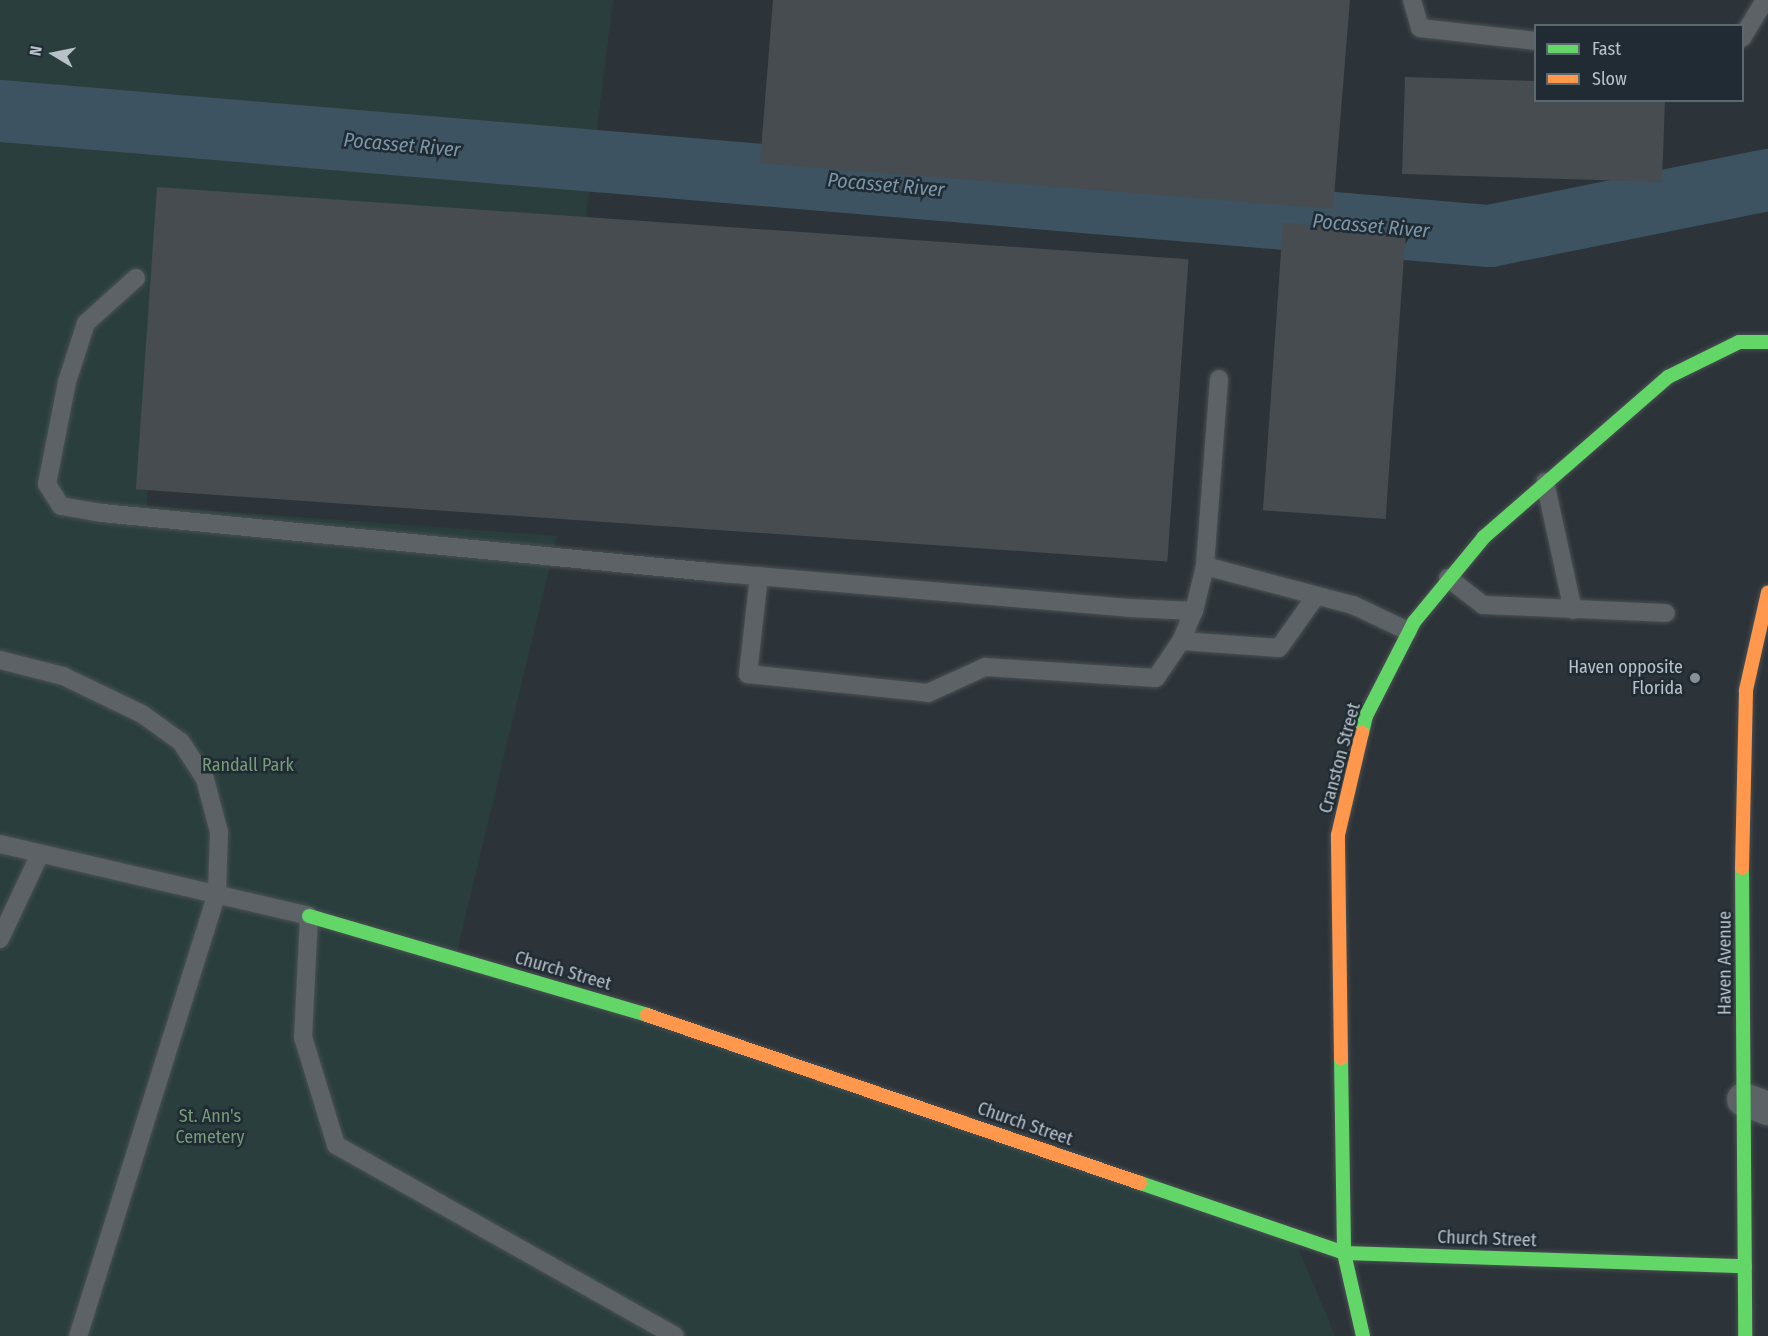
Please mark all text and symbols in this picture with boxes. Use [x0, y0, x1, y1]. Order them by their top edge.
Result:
north arrow [24, 24, 84, 84]
legend [1534, 24, 1744, 102]
text: Fast [1592, 38, 1621, 60]
text: N [26, 44, 46, 57]
text: Slow [1592, 68, 1627, 90]
water label: Pocasset River [343, 128, 461, 162]
water label: Pocasset River [827, 168, 945, 202]
water label: Pocasset River [1312, 209, 1430, 243]
place label: Haven opposite Florida [1568, 657, 1683, 700]
marker: Haven opposite Florida [1688, 671, 1702, 685]
street label: Cranston Street [1315, 700, 1365, 816]
park label: Randall Park [202, 754, 294, 776]
street label: Haven Avenue [1714, 911, 1736, 1015]
street label: Church Street [512, 947, 614, 995]
street label: Church Street [975, 1098, 1075, 1150]
park label: St. Ann's Cemetery [175, 1106, 245, 1148]
street label: Church Street [1437, 1226, 1537, 1252]

